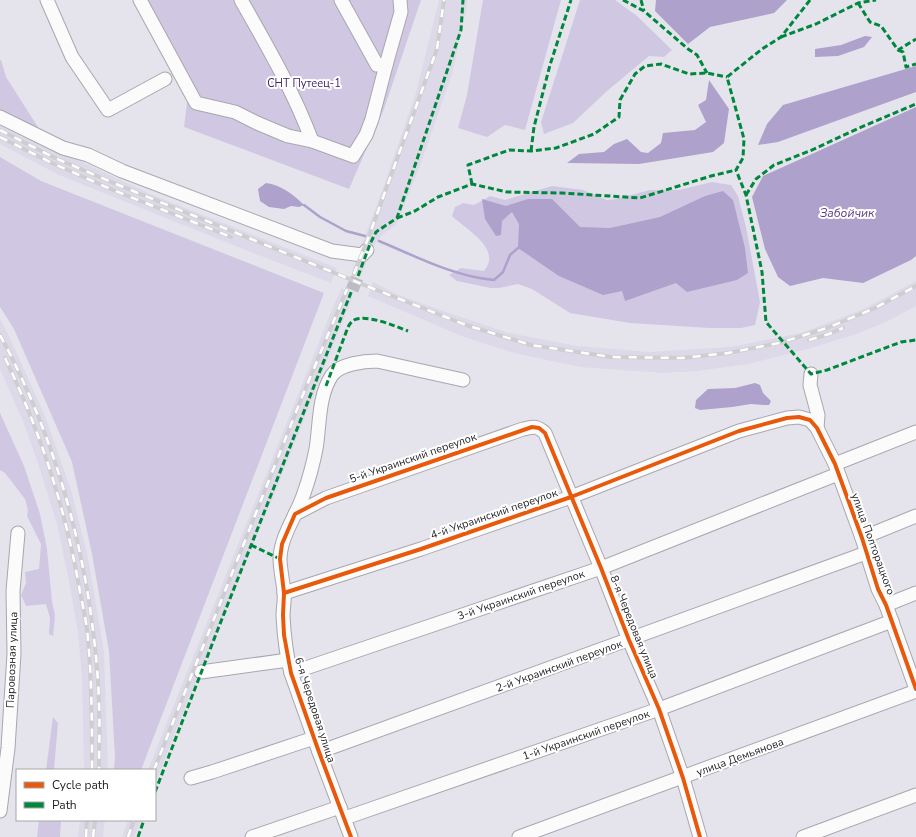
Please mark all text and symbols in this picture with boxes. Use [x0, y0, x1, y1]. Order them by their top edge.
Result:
park label: СНТ Путеец-1 [267, 76, 341, 91]
water label: Забойчик [820, 205, 875, 221]
street label: 5-й Украинский переулок [347, 429, 479, 487]
street label: 4-й Украинский переулок [428, 485, 560, 543]
street label: улица Полторацкого [848, 491, 898, 597]
street label: 3-й Украинский переулок [455, 566, 587, 624]
street label: 8-я Чередовая улица [606, 573, 662, 681]
street label: Паровозная улица [3, 611, 21, 708]
street label: 2-й Украинский переулок [494, 636, 624, 696]
street label: 6-я Чередовая улица [291, 655, 339, 765]
street label: 1-й Украинский переулок [520, 706, 652, 764]
street label: улица Демьянова [694, 734, 786, 780]
legend [16, 769, 156, 821]
text: Cycle path [52, 777, 109, 793]
text: Path [52, 797, 77, 813]

